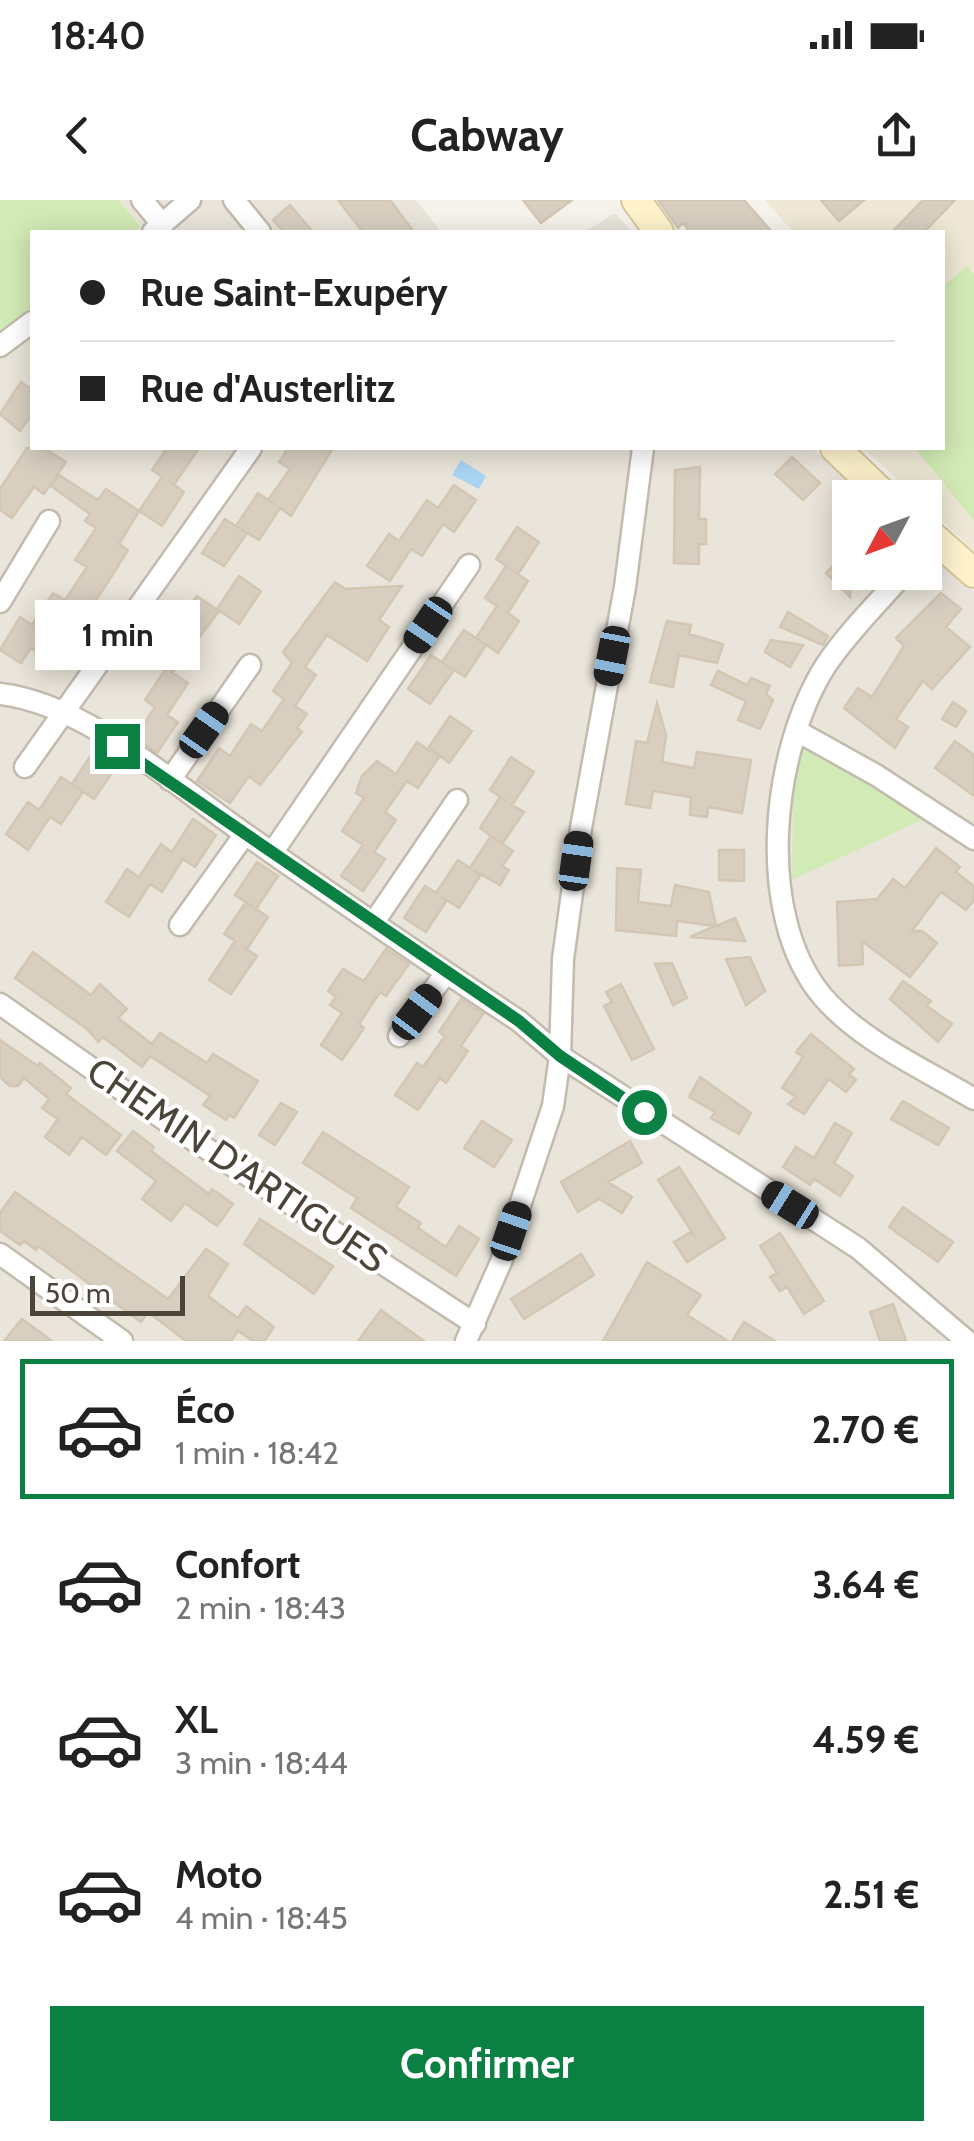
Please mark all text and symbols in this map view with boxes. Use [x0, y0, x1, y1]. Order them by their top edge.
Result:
text: 18:40 [50, 12, 146, 59]
icon: back [50, 108, 105, 163]
text: Cabway [410, 108, 564, 162]
icon: share [869, 108, 924, 163]
text: Rue Saint-Exupéry [140, 269, 448, 316]
text: Rue d'Austerlitz [140, 365, 395, 412]
north arrow [832, 480, 942, 590]
map controls [832, 480, 942, 590]
car [399, 592, 457, 658]
callout: 1 min [34, 601, 200, 671]
text: 1 min [81, 615, 154, 654]
car [592, 624, 632, 688]
car [175, 697, 233, 763]
route end [95, 724, 140, 769]
car [557, 829, 595, 893]
car [387, 979, 447, 1045]
street label: CHEMIN D'ARTIGUES [78, 1047, 396, 1282]
route start [622, 1090, 667, 1135]
car [757, 1176, 823, 1234]
car [487, 1198, 535, 1264]
scale bar [30, 1271, 185, 1316]
text: 50 m [45, 1276, 111, 1310]
icon: car [55, 1384, 145, 1474]
text: Éco [175, 1386, 235, 1433]
text: 2.70 € [812, 1406, 919, 1453]
text: 1 min · 18:42 [175, 1433, 339, 1472]
icon: car [55, 1539, 145, 1629]
text: Confort [175, 1541, 300, 1588]
text: 3.64 € [812, 1561, 919, 1608]
text: 2 min · 18:43 [175, 1588, 346, 1627]
icon: car [55, 1694, 145, 1784]
text: XL [175, 1696, 218, 1743]
text: 4.59 € [812, 1716, 919, 1763]
text: 3 min · 18:44 [175, 1743, 348, 1782]
icon: car [55, 1849, 145, 1939]
text: Moto [175, 1851, 262, 1898]
text: 2.51 € [823, 1871, 919, 1918]
text: 4 min · 18:45 [175, 1898, 348, 1937]
button: Confirmer [50, 2006, 924, 2121]

